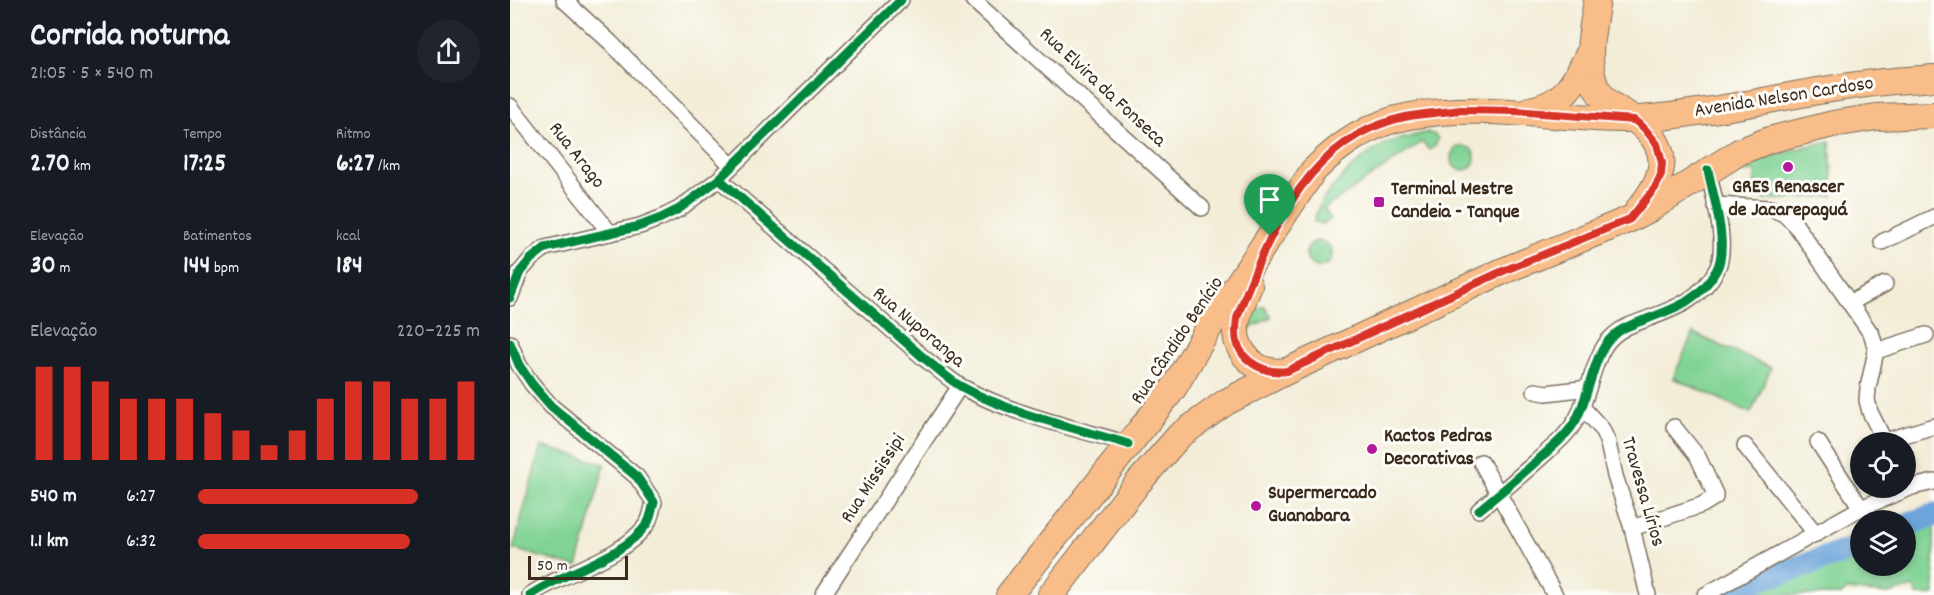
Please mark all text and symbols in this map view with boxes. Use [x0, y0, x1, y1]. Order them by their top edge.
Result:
text: Corrida noturna [30, 14, 229, 61]
button: share [417, 20, 480, 83]
street label: Rua Elvira da Fonseca [1032, 22, 1172, 155]
text: 21:05 · 5 × 540 m [30, 60, 153, 88]
street label: Avenida Nelson Cardoso [1692, 70, 1876, 126]
street label: Rua Arago [541, 117, 611, 195]
text: Distância [30, 123, 86, 146]
text: Tempo [183, 123, 222, 146]
text: Ritmo [336, 123, 371, 146]
text: 2.70 [30, 146, 70, 183]
text: 17:25 [183, 146, 226, 183]
text: 6:27 [336, 146, 374, 183]
text: km [70, 155, 91, 178]
text: /km [374, 155, 400, 178]
marker: GRES Renascer de Jacarepaguá [1781, 160, 1795, 174]
pin [1244, 174, 1295, 236]
place label: GRES Renascer de Jacarepaguá [1728, 174, 1849, 225]
place label: Terminal Mestre Candeia - Tanque [1391, 176, 1520, 227]
icon: arrive [1253, 183, 1286, 216]
marker: Terminal Mestre Candeia - Tanque [1372, 195, 1386, 209]
text: Elevação [30, 225, 84, 248]
text: Batimentos [183, 225, 252, 248]
text: kcal [336, 225, 360, 248]
text: 30 [30, 248, 56, 285]
text: 144 [183, 248, 210, 285]
text: 184 [336, 248, 363, 285]
text: m [56, 257, 70, 280]
text: bpm [210, 257, 239, 280]
street label: Rua Cândido Benício [1125, 271, 1231, 411]
street label: Rua Nuporanga [866, 281, 971, 375]
text: Elevação [30, 318, 97, 346]
text: 220–225 m [397, 318, 480, 346]
place label: Kactos Pedras Decorativas [1384, 423, 1492, 474]
street label: Rua Mississipi [835, 428, 914, 529]
map controls [1850, 432, 1916, 576]
button: locate [1850, 432, 1916, 498]
street label: Travessa Lírios [1613, 434, 1671, 550]
marker: Kactos Pedras Decorativas [1365, 442, 1379, 456]
place label: Supermercado Guanabara [1268, 480, 1377, 531]
text: 540 m [30, 483, 77, 511]
text: 6:27 [126, 483, 156, 511]
marker: Supermercado Guanabara [1249, 499, 1263, 513]
button: layers [1850, 510, 1916, 576]
text: 1.1 km [30, 528, 69, 556]
text: 6:32 [126, 528, 157, 556]
scale bar [528, 553, 628, 580]
text: 50 m [537, 555, 568, 578]

